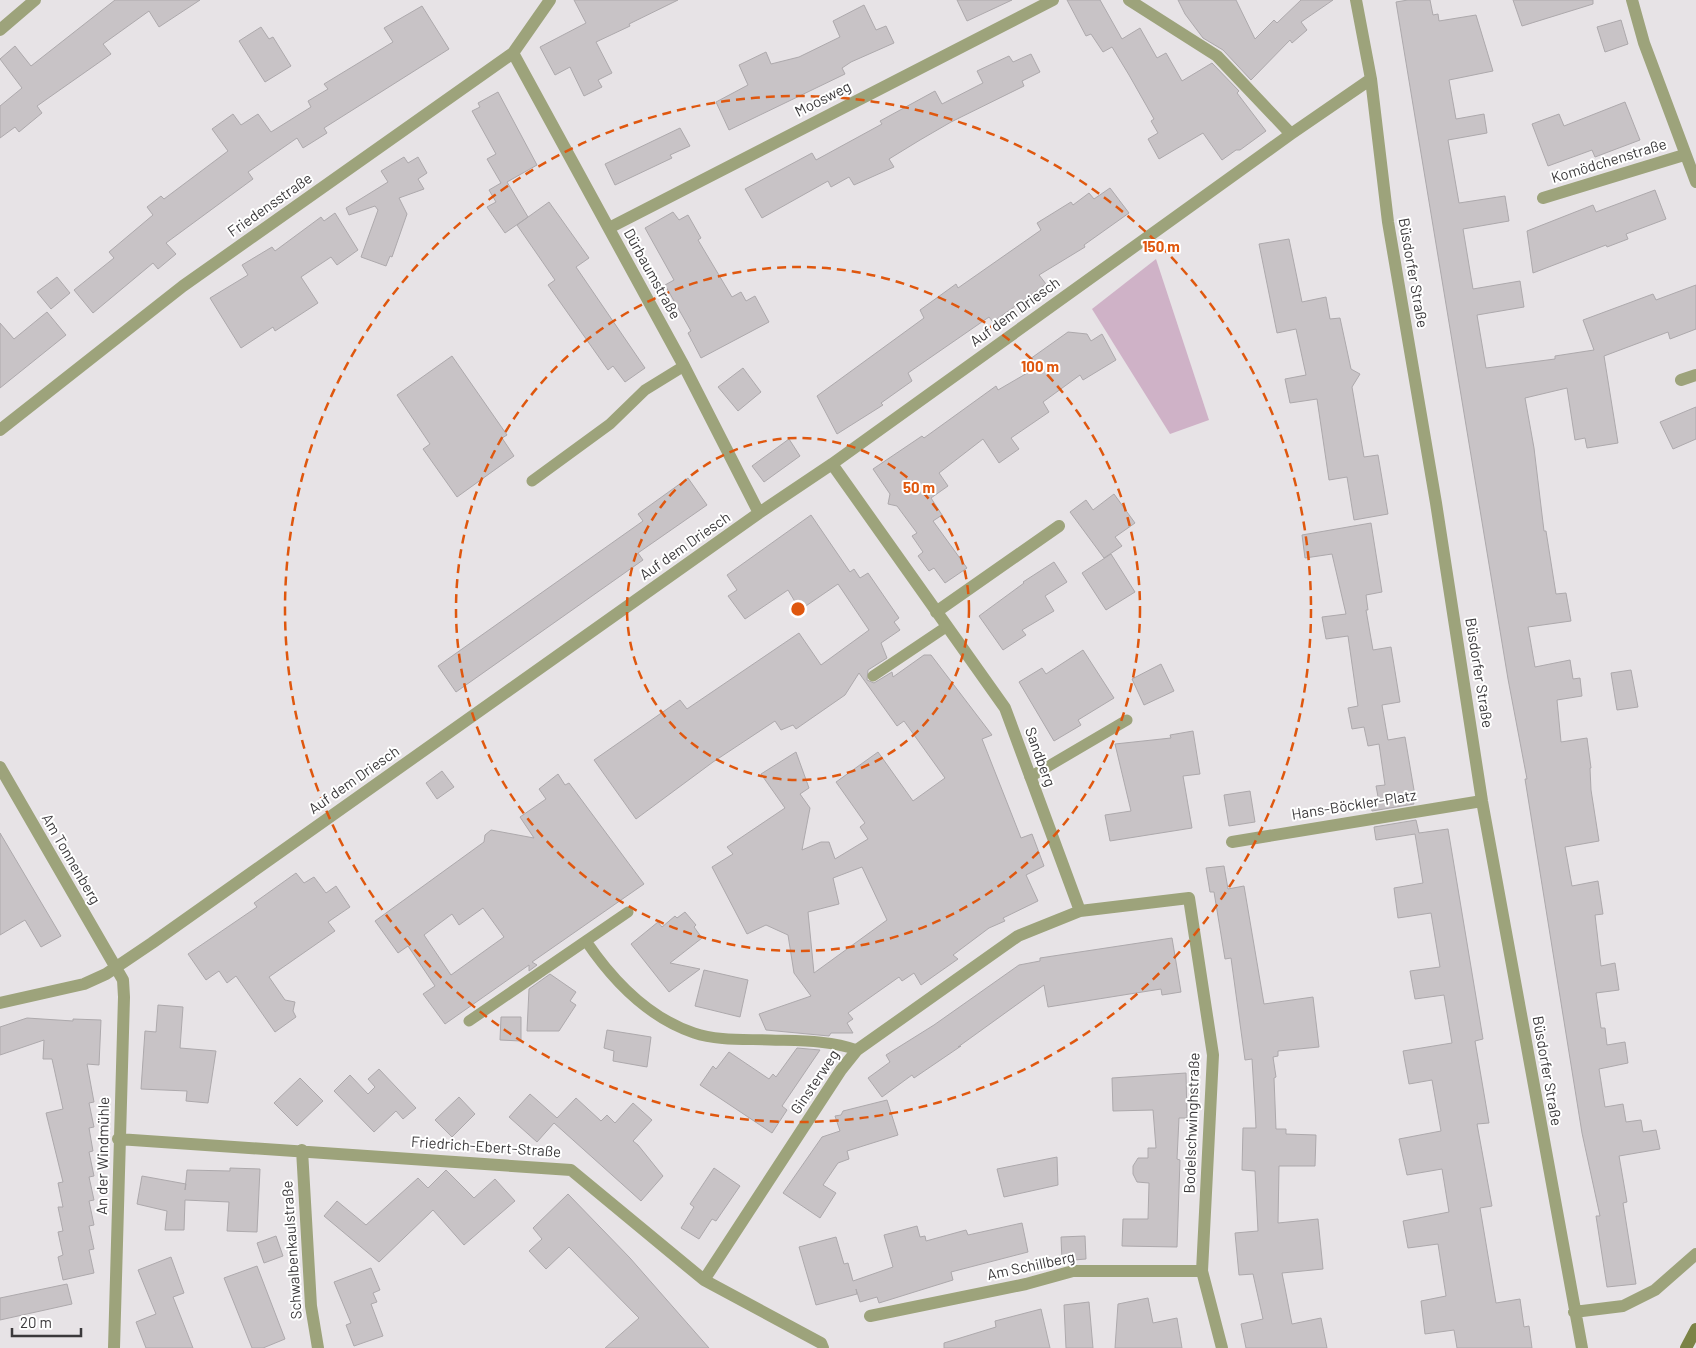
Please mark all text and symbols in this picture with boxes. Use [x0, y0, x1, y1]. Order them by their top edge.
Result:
street label: Moosweg [792, 76, 854, 120]
street label: Komödchenstraße [1549, 134, 1669, 186]
street label: Friedensstraße [224, 168, 315, 240]
street label: Büsdorfer Straße [1395, 216, 1433, 329]
street label: Dürbaumstraße [621, 225, 685, 322]
text: 150 m [1142, 237, 1180, 255]
street label: Auf dem Driesch [966, 273, 1063, 350]
text: 100 m [1021, 357, 1059, 375]
text: 50 m [903, 478, 935, 496]
street label: Auf dem Driesch [636, 507, 733, 583]
centre of rings [789, 600, 807, 618]
street label: Büsdorfer Straße [1462, 616, 1498, 729]
street label: Sandberg [1022, 724, 1060, 789]
street label: Auf dem Driesch [305, 741, 402, 817]
street label: Hans-Böckler-Platz [1290, 785, 1418, 823]
street label: Am Tonnenberg [39, 810, 105, 907]
street label: Büsdorfer Straße [1529, 1014, 1567, 1127]
street label: Ginsterweg [786, 1046, 842, 1117]
street label: Bodelschwinghstraße [1180, 1052, 1202, 1194]
street label: An der Windmühle [92, 1097, 112, 1215]
street label: Friedrich-Ebert-Straße [410, 1132, 562, 1160]
street label: Schwalbenkaulstraße [277, 1180, 305, 1320]
street label: Am Schillberg [985, 1247, 1076, 1283]
scale bar [12, 1306, 81, 1338]
text: 20 m [20, 1313, 52, 1331]

